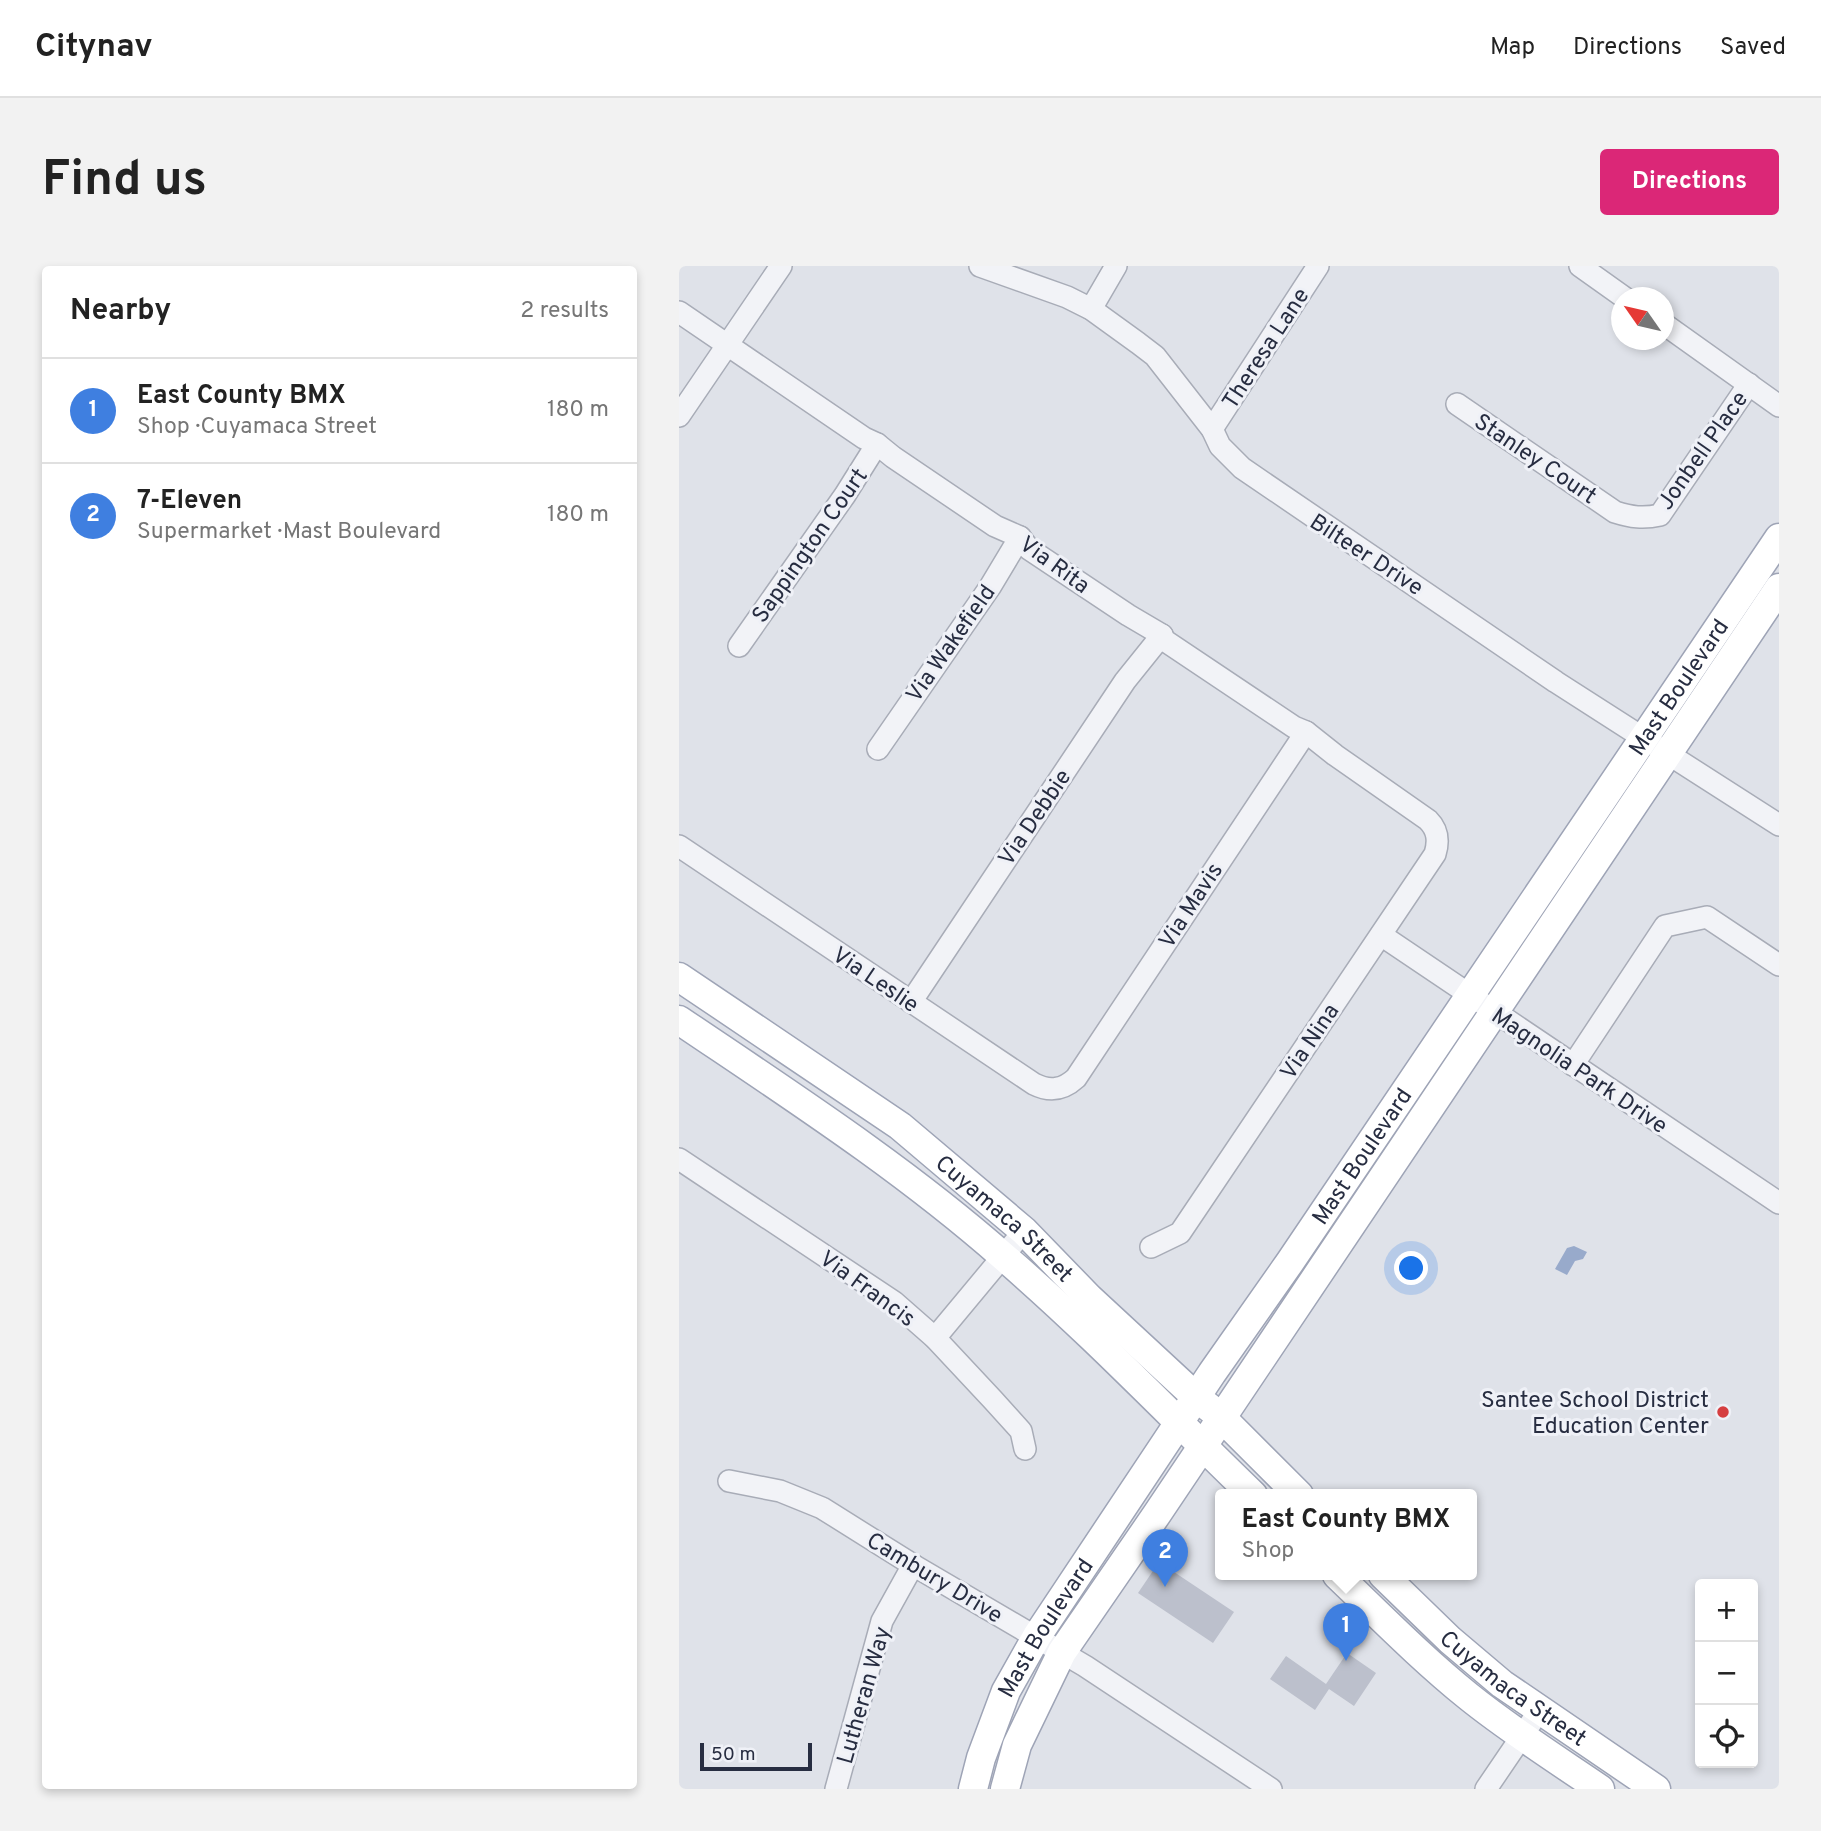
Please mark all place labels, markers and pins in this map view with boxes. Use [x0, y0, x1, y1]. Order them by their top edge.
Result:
place label: Santee School District Education Center [1481, 1387, 1709, 1442]
marker: Santee School District Education Center [1715, 1404, 1731, 1420]
pin: 2 [1142, 1529, 1188, 1587]
pin: 1 [1323, 1603, 1369, 1661]

